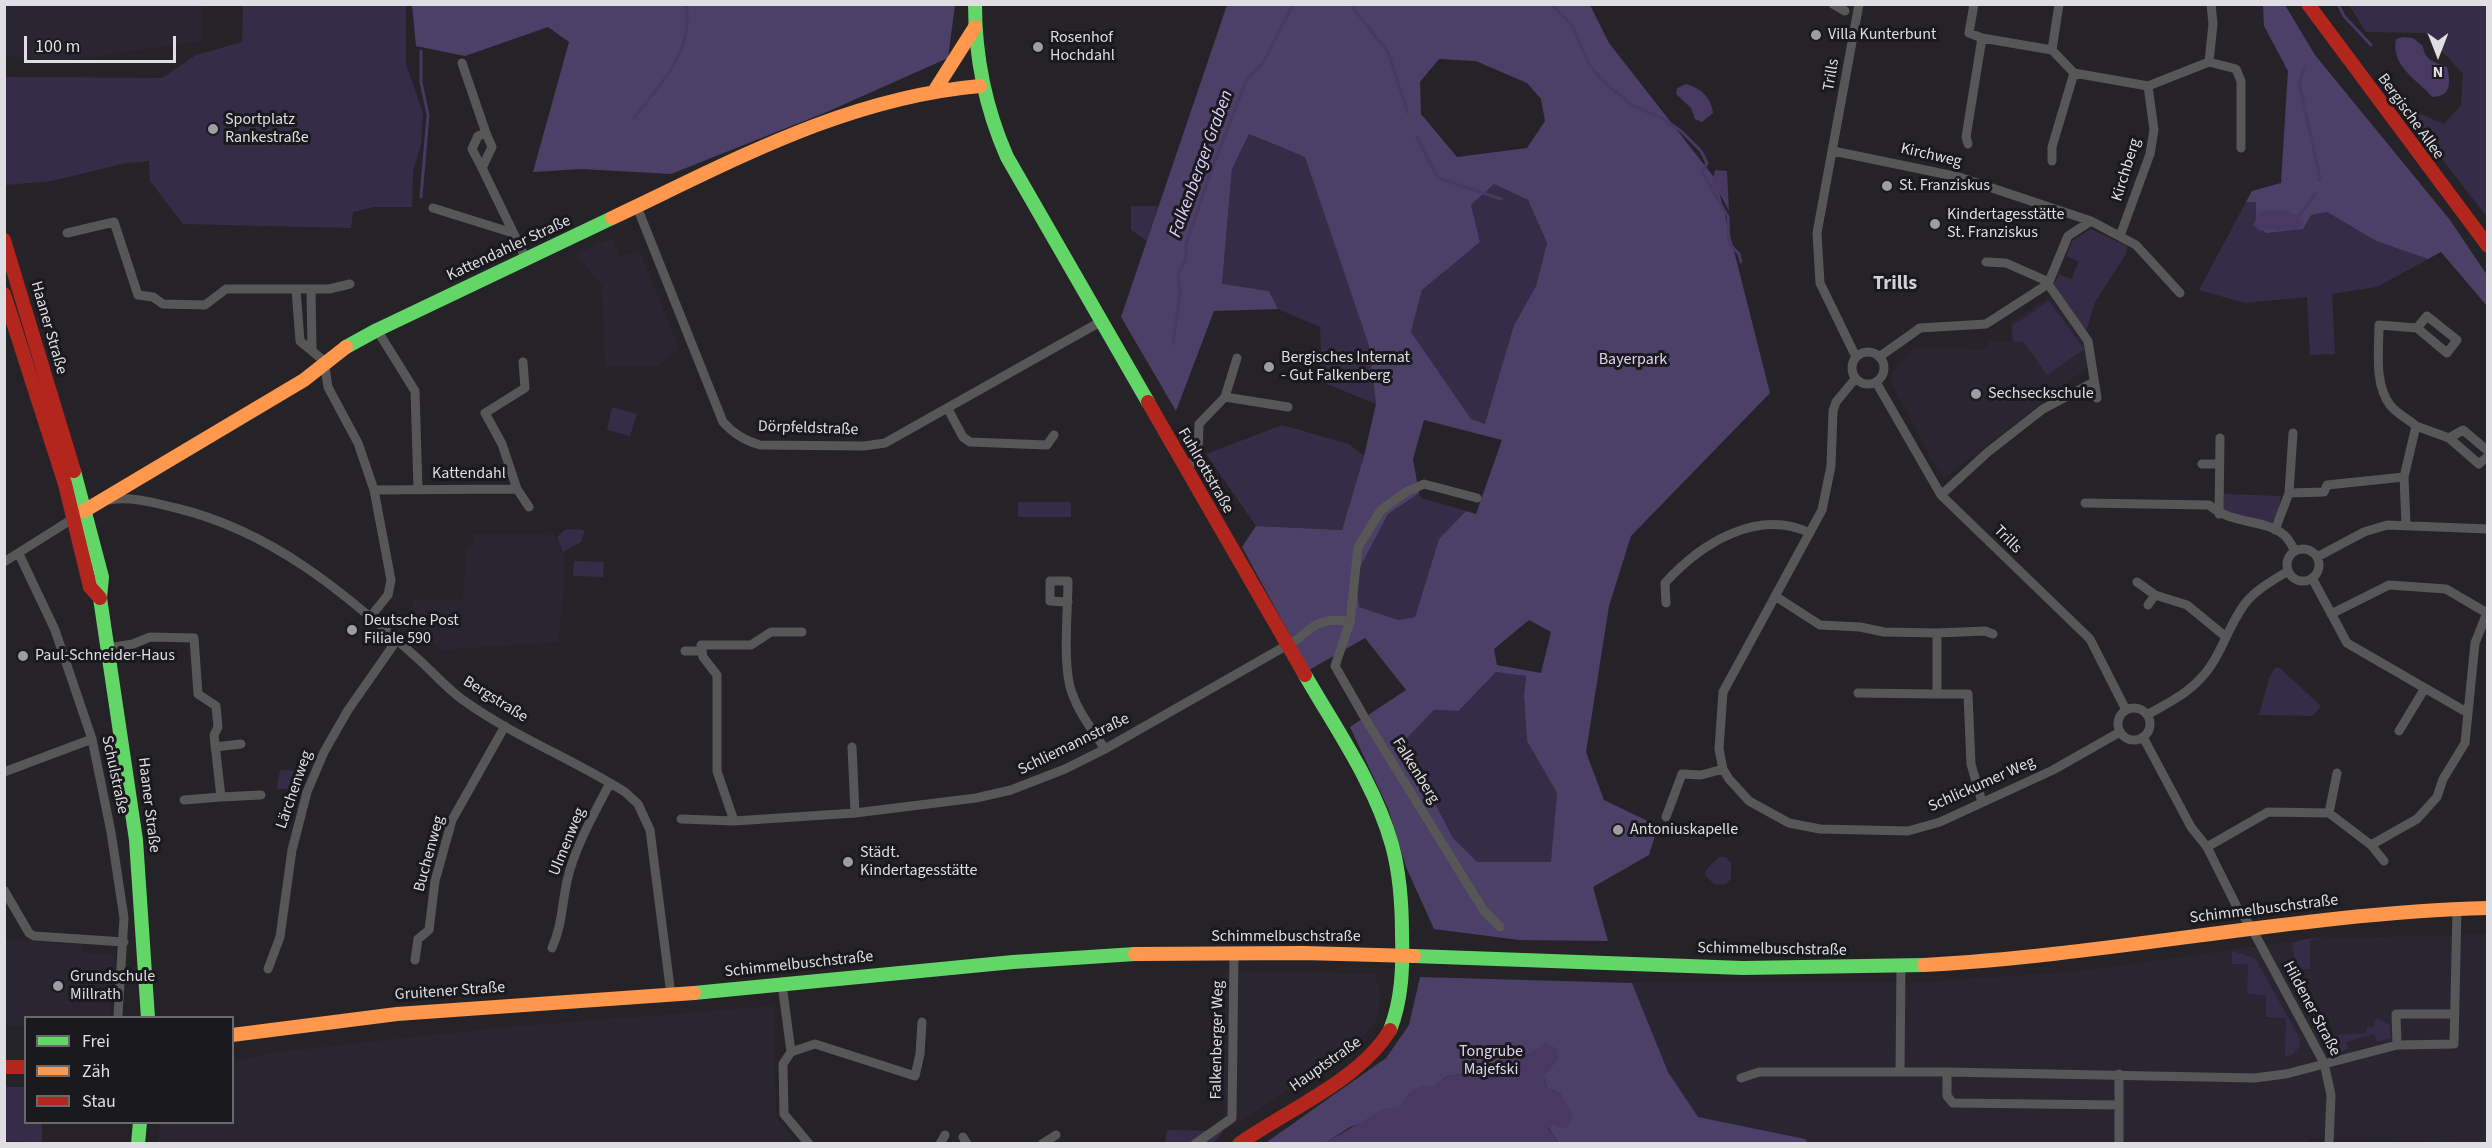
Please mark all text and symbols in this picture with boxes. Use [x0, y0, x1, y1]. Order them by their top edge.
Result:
scale bar [27, 24, 178, 62]
north arrow [2408, 24, 2468, 84]
place label: Villa Kunterbunt [1828, 25, 1936, 45]
place label: Rosenhof Hochdahl [1050, 28, 1115, 66]
marker: Villa Kunterbunt [1809, 28, 1823, 42]
text: 100 m [35, 34, 80, 59]
marker: Rosenhof Hochdahl [1031, 40, 1045, 54]
street label: Trills [1820, 57, 1844, 93]
text: N [2433, 61, 2443, 83]
street label: Bergische Allee [2372, 70, 2448, 164]
water label: Falkenberger Graben [1165, 88, 1239, 240]
place label: Sportplatz Rankestraße [225, 110, 309, 148]
marker: Sportplatz Rankestraße [206, 122, 220, 136]
street label: Kirchberg [2108, 136, 2146, 204]
street label: Kirchweg [1899, 140, 1963, 172]
place label: St. Franziskus [1899, 176, 1990, 196]
marker: St. Franziskus [1880, 179, 1894, 193]
place label: Kindertagesstätte St. Franziskus [1947, 205, 2064, 243]
street label: Kattendahler Straße [444, 212, 574, 286]
marker: Kindertagesstätte St. Franziskus [1928, 217, 1942, 231]
district label: Trills [1873, 273, 1917, 297]
street label: Haaner Straße [26, 279, 70, 377]
place label: Bergisches Internat - Gut Falkenberg [1281, 348, 1410, 386]
park label: Bayerpark [1599, 350, 1667, 370]
marker: Bergisches Internat - Gut Falkenberg [1262, 360, 1276, 374]
place label: Sechseckschule [1988, 384, 2094, 404]
marker: Sechseckschule [1969, 387, 1983, 401]
street label: Dörpfeldstraße [757, 418, 859, 440]
street label: Fuhlrottstraße [1173, 425, 1237, 517]
street label: Kattendahl [432, 464, 506, 484]
street label: Trills [1989, 522, 2025, 558]
place label: Deutsche Post Filiale 590 [364, 611, 459, 649]
marker: Deutsche Post Filiale 590 [345, 623, 359, 637]
place label: Paul-Schneider-Haus [35, 646, 175, 666]
marker: Paul-Schneider-Haus [16, 649, 30, 663]
street label: Bergstraße [459, 673, 531, 727]
street label: Schliemannstraße [1015, 710, 1133, 780]
street label: Schulstraße [96, 734, 132, 816]
street label: Falkenberg [1387, 735, 1443, 807]
street label: Lärchenweg [273, 748, 317, 832]
street label: Schlickumer Weg [1926, 753, 2038, 817]
street label: Haaner Straße [133, 756, 163, 854]
street label: Ulmenweg [546, 805, 590, 879]
street label: Buchenweg [411, 814, 449, 894]
place label: Antoniuskapelle [1630, 820, 1738, 840]
marker: Antoniuskapelle [1611, 823, 1625, 837]
place label: Städt. Kindertagesstätte [860, 843, 977, 881]
marker: Städt. Kindertagesstätte [841, 855, 855, 869]
street label: Schimmelbuschstraße [2189, 891, 2339, 929]
street label: Schimmelbuschstraße [1211, 927, 1361, 947]
street label: Schimmelbuschstraße [1697, 939, 1847, 961]
street label: Schimmelbuschstraße [724, 948, 874, 982]
street label: Hildener Straße [2278, 958, 2344, 1060]
place label: Grundschule Millrath [70, 967, 155, 1005]
marker: Grundschule Millrath [51, 979, 65, 993]
street label: Gruitener Straße [394, 979, 506, 1005]
street label: Falkenberger Weg [1207, 980, 1229, 1100]
legend [24, 1016, 234, 1124]
text: Frei [82, 1029, 110, 1054]
street label: Hauptstraße [1286, 1033, 1366, 1097]
park label: Tongrube Majefski [1459, 1042, 1523, 1080]
text: Zäh [82, 1059, 110, 1084]
text: Stau [82, 1089, 116, 1114]

